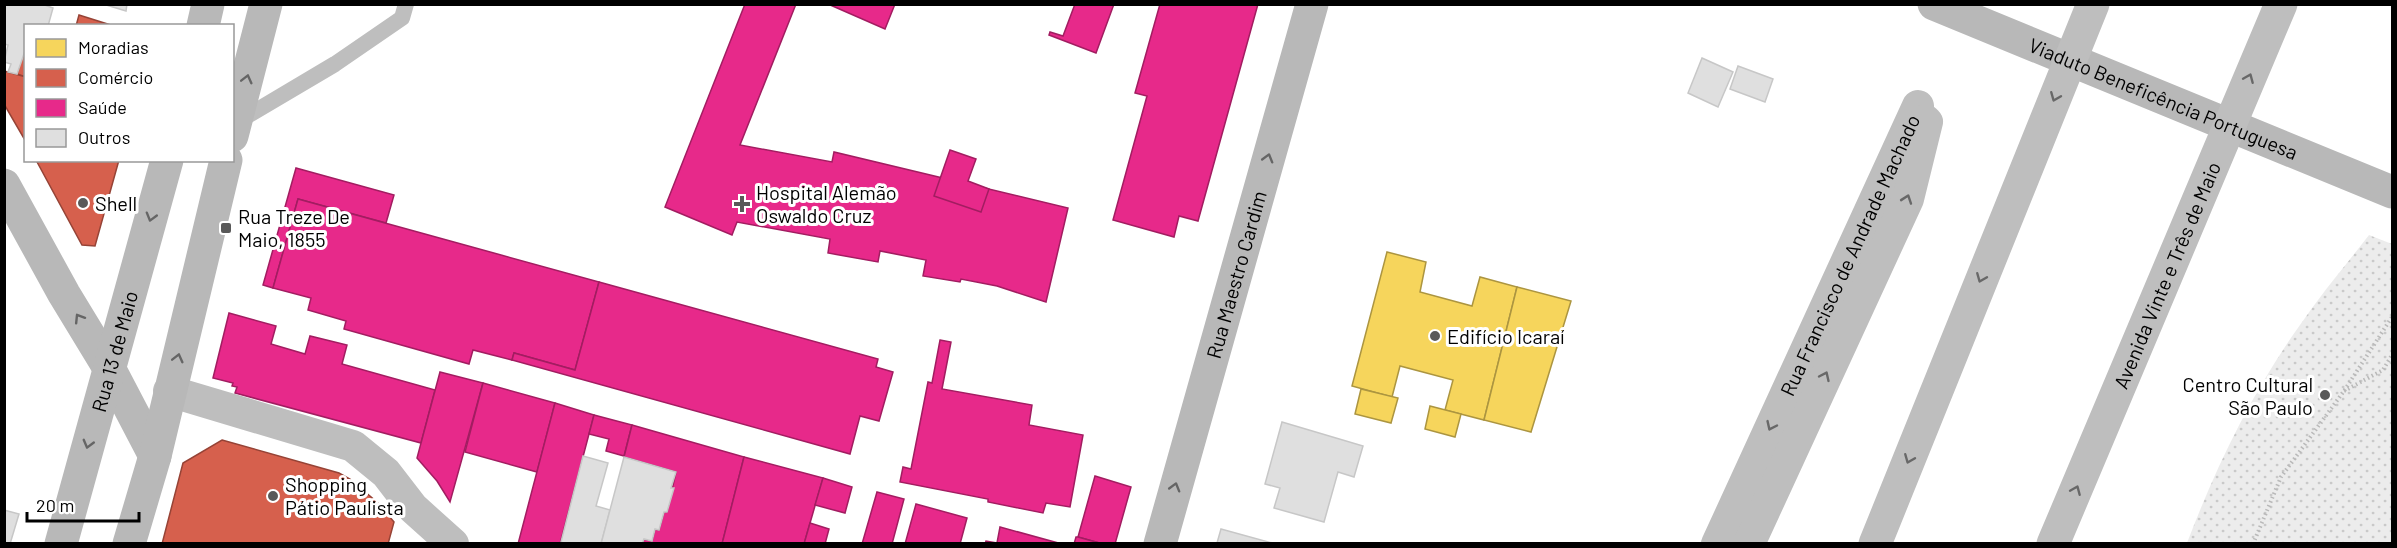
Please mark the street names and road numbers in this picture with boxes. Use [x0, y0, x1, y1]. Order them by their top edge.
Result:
street label: Viaduto Beneficência Portuguesa [2025, 32, 2301, 164]
street label: Rua Francisco de Andrade Machado [1775, 110, 1925, 400]
street label: Avenida Vinte e Três de Maio [2108, 158, 2225, 392]
street label: Rua Maestro Cardim [1201, 188, 1271, 361]
street label: Rua 13 de Maio [86, 288, 142, 414]

